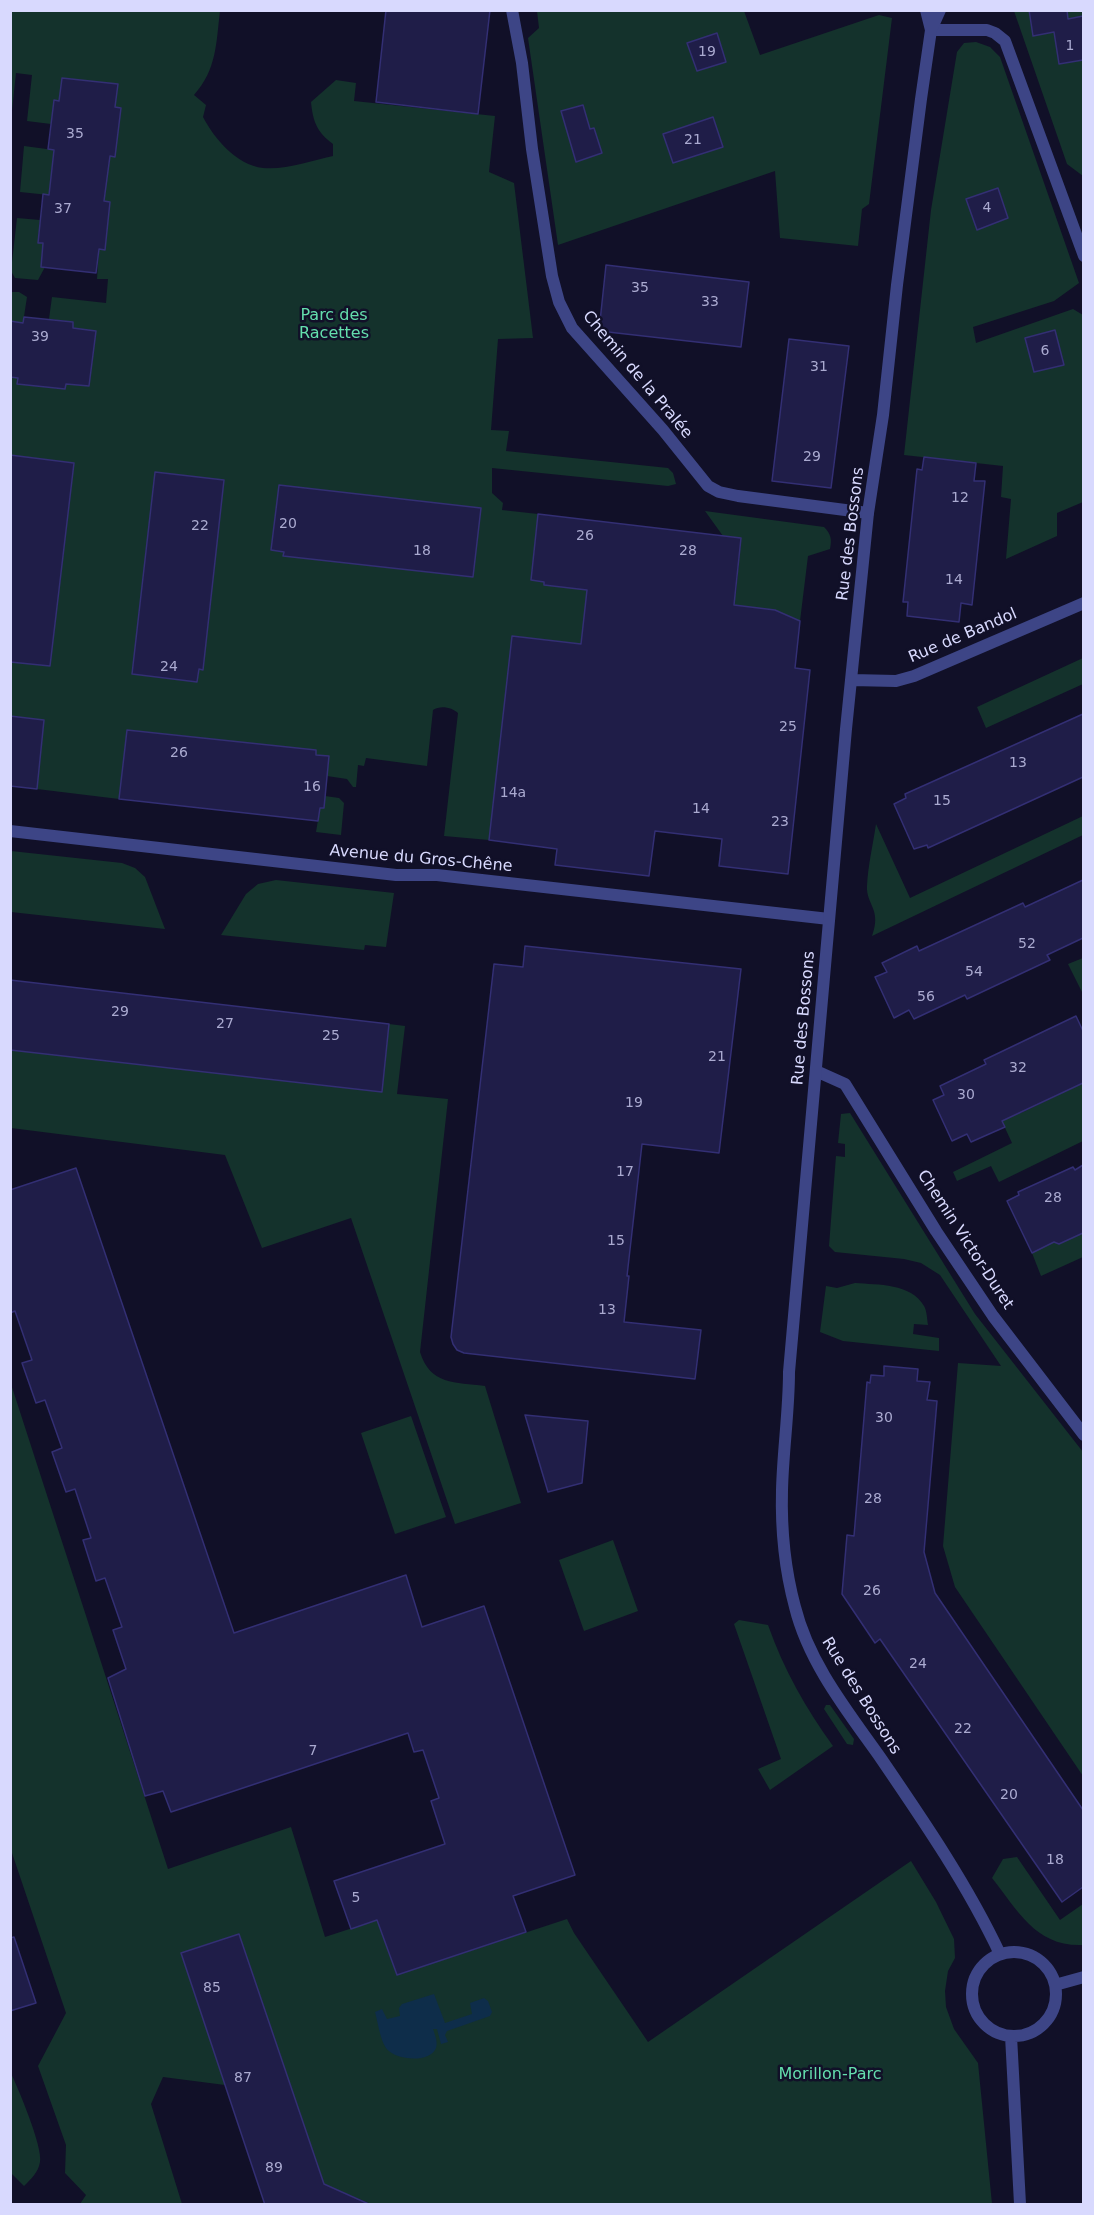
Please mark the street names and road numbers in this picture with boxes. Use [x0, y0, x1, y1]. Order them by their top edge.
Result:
street label: Chemin de la Pralée [578, 307, 696, 443]
street label: Rue des Bossons [833, 466, 869, 602]
street label: Rue de Bandol [906, 605, 1020, 667]
street label: Avenue du Gros-Chêne [329, 841, 513, 877]
street label: Rue des Bossons [789, 950, 819, 1086]
street label: Chemin Victor-Duret [913, 1167, 1017, 1313]
street label: Rue des Bossons [817, 1634, 905, 1758]

